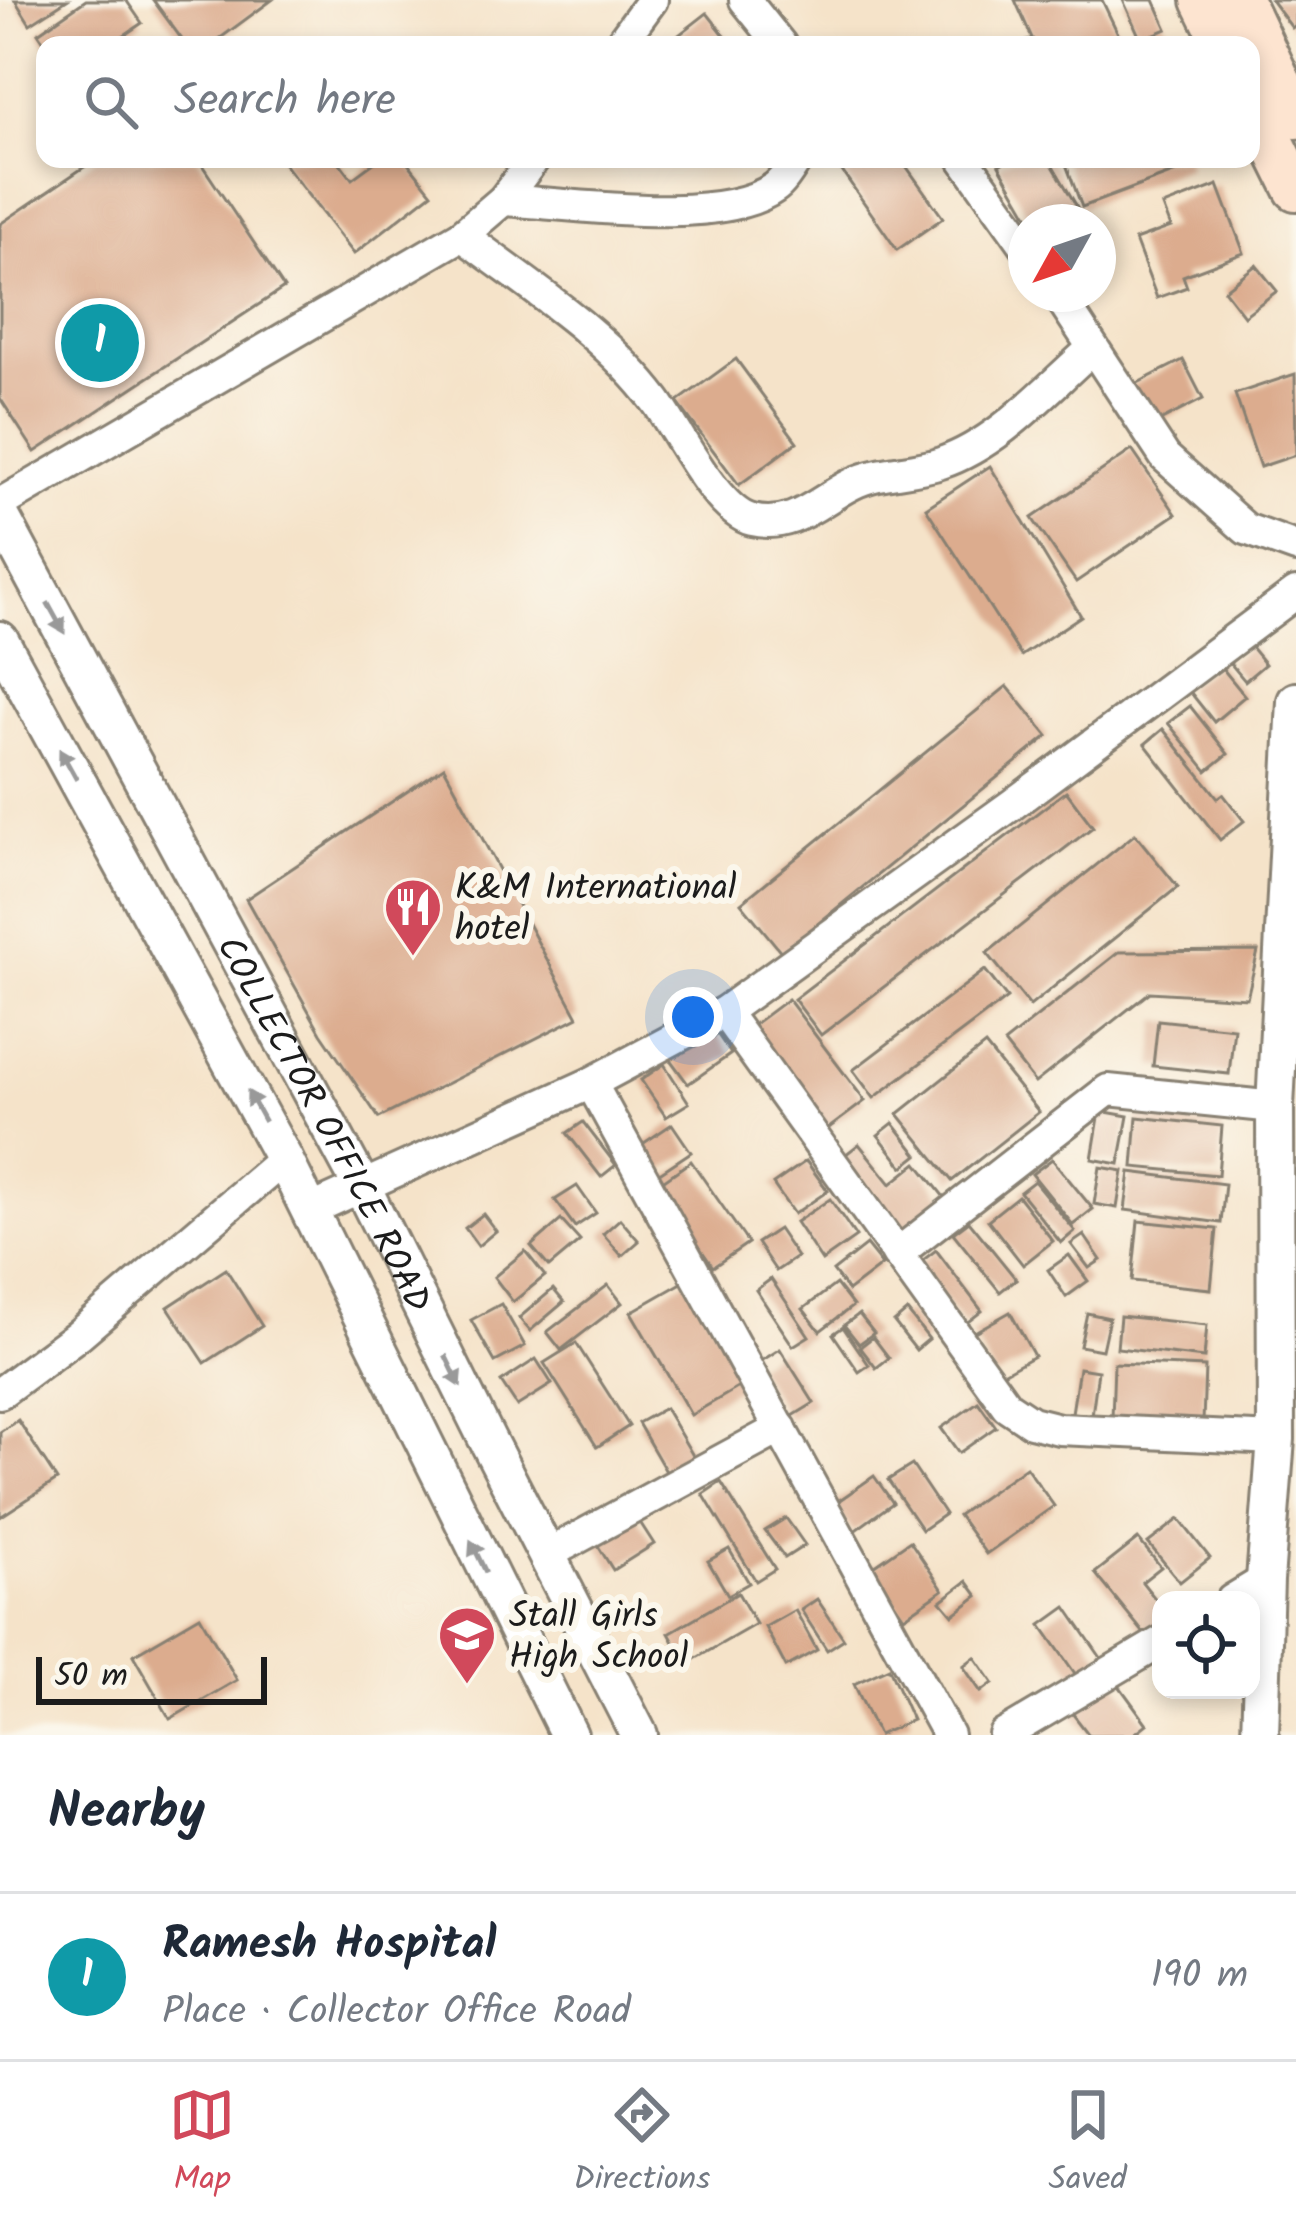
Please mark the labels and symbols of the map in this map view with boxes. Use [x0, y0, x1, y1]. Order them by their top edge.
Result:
north arrow [1008, 204, 1116, 312]
pin: 1 [61, 298, 139, 388]
one-way arrow [45, 600, 66, 635]
one-way arrow [58, 747, 79, 782]
place label: K&M International hotel [455, 861, 737, 959]
restaurant icon: K&M International hotel [382, 876, 444, 958]
street label: COLLECTOR OFFICE ROAD [200, 926, 445, 1323]
your location [663, 987, 723, 1047]
one-way arrow [246, 1090, 267, 1123]
one-way arrow [443, 1354, 463, 1389]
one-way arrow [468, 1538, 488, 1573]
place label: Stall Girls High School [509, 1589, 689, 1687]
school or university icon: Stall Girls High School [436, 1604, 498, 1686]
scale bar [36, 1651, 267, 1704]

